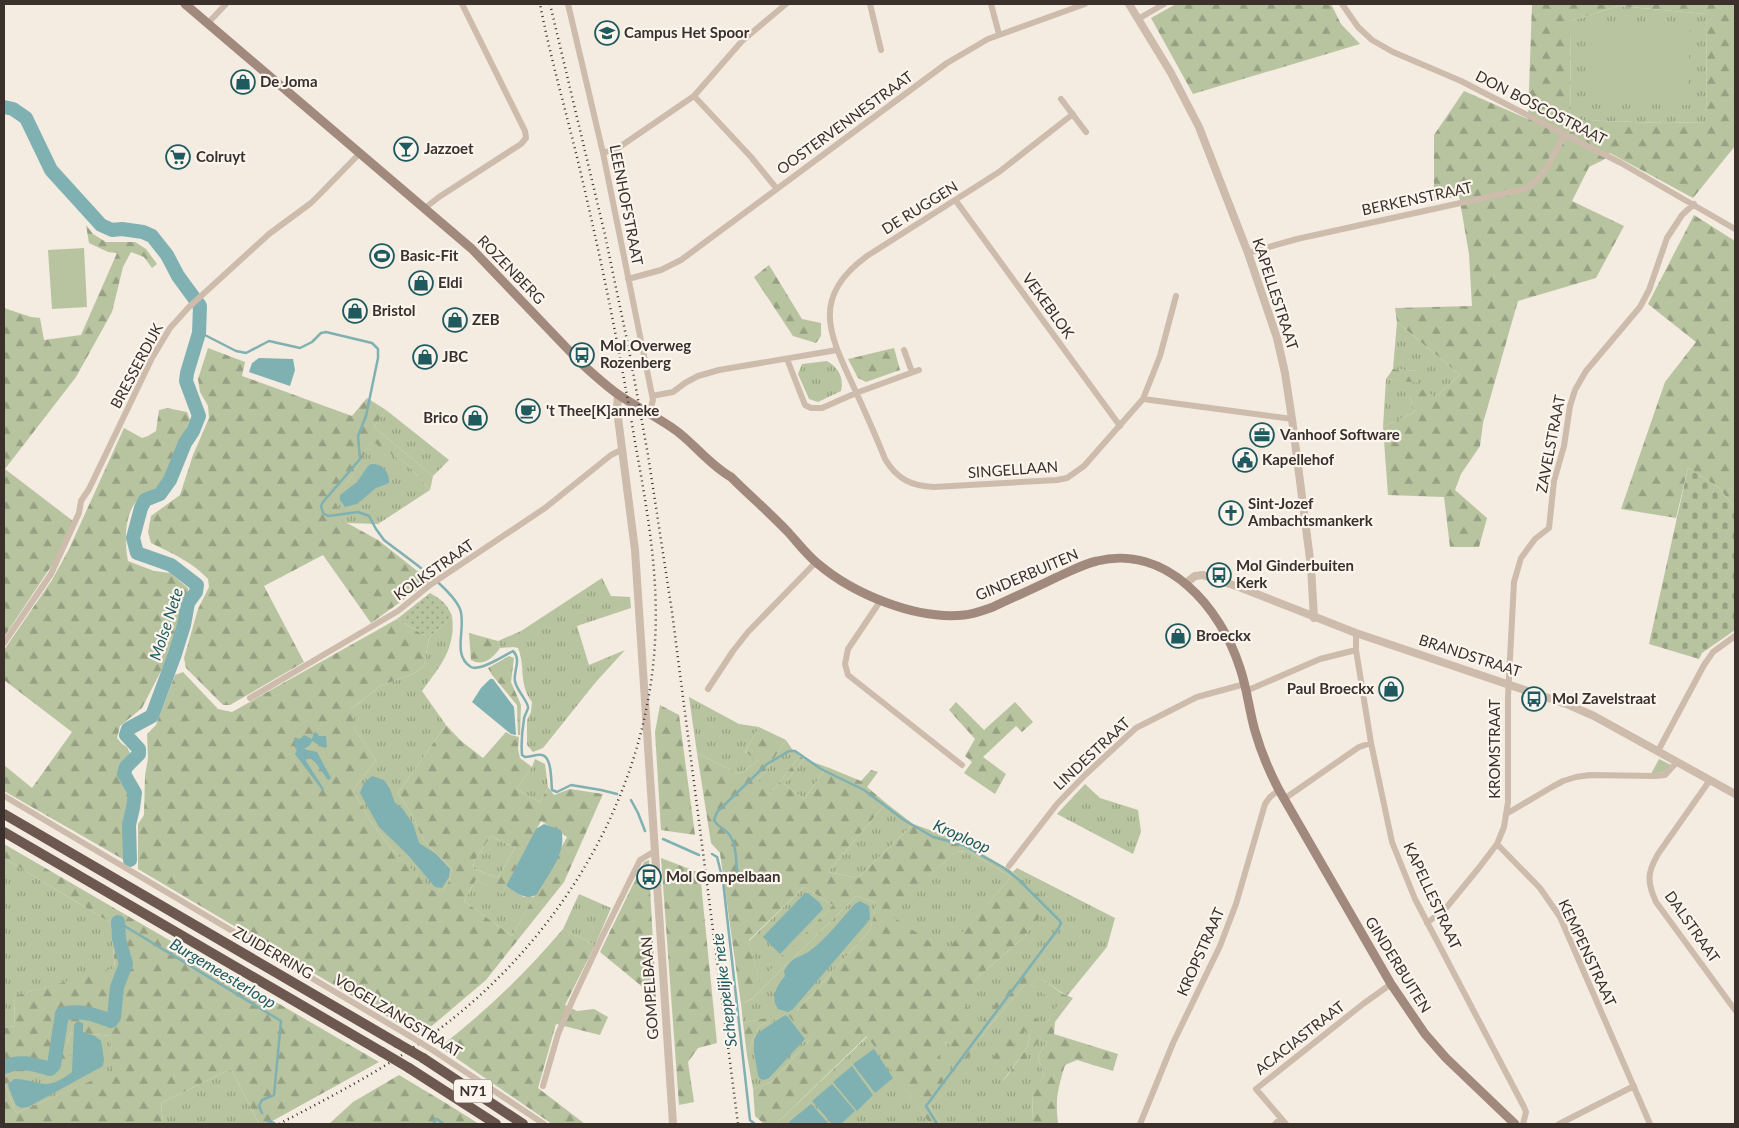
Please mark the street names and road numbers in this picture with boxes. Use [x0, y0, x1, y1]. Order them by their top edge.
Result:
street label: DON BOSCOSTRAAT [1473, 66, 1610, 148]
street label: OOSTERVENNESTRAAT [773, 67, 916, 178]
street label: LEENHOFSTRAAT [606, 143, 648, 267]
street label: DE RUGGEN [878, 177, 961, 238]
street label: BERKENSTRAAT [1360, 178, 1474, 219]
street label: ROZENBERG [474, 231, 549, 308]
street label: KAPELLESTRAAT [1249, 236, 1303, 352]
street label: VEKEBLOK [1019, 269, 1079, 342]
street label: BRESSERDIJK [106, 320, 166, 411]
street label: ZAVELSTRAAT [1532, 393, 1568, 494]
street label: SINGELLAAN [967, 457, 1059, 481]
street label: KOLKSTRAAT [390, 535, 477, 603]
street label: GINDERBUITEN [972, 544, 1081, 604]
street label: BRANDSTRAAT [1417, 630, 1524, 680]
street label: KROMSTRAAT [1485, 699, 1503, 799]
street label: LINDESTRAAT [1049, 713, 1133, 793]
street label: KAPELLESTRAAT [1400, 839, 1466, 952]
street label: DALSTRAAT [1662, 887, 1724, 966]
street label: KEMPENSTRAAT [1555, 896, 1621, 1009]
street label: KROPSTRAAT [1173, 905, 1228, 999]
street label: GINDERBUITEN [1362, 913, 1436, 1016]
street label: ZUIDERRING [230, 922, 317, 982]
street label: GOMPELBAAN [636, 936, 662, 1040]
street label: VOGELZANGSTRAAT [332, 970, 466, 1060]
street label: ACACIASTRAAT [1251, 997, 1348, 1078]
road number: N71 [454, 1080, 492, 1102]

